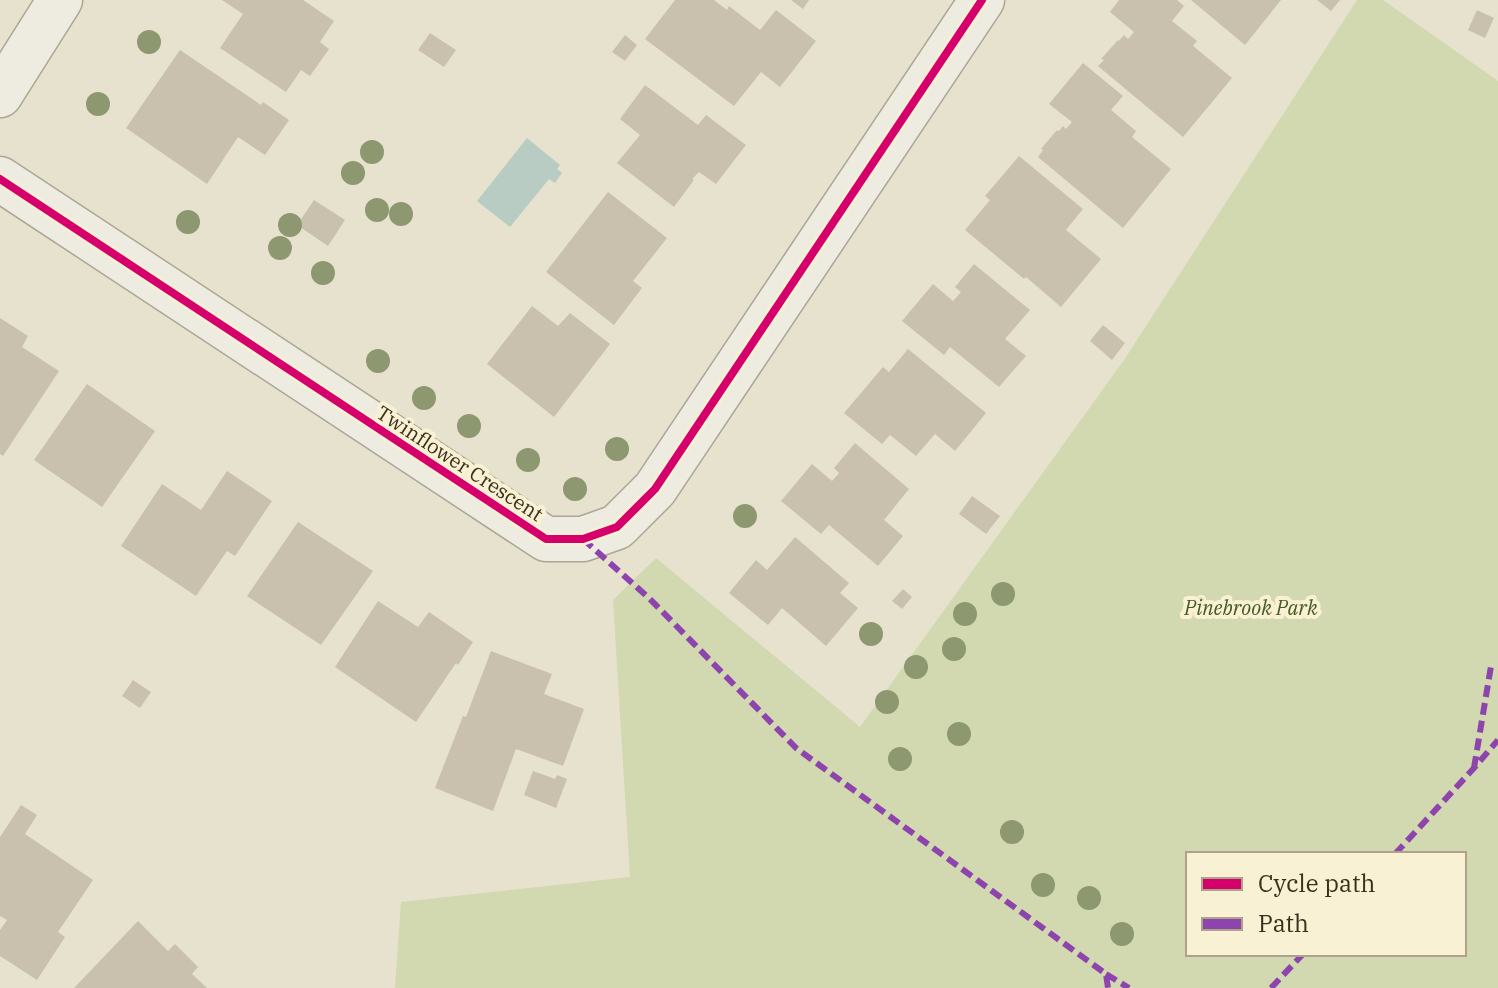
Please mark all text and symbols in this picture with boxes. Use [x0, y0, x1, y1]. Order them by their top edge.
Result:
street label: Twinflower Crescent [371, 399, 549, 527]
park label: Pinebrook Park [1183, 594, 1318, 621]
legend [1186, 852, 1466, 956]
text: Cycle path [1258, 867, 1375, 899]
text: Path [1258, 907, 1309, 939]

